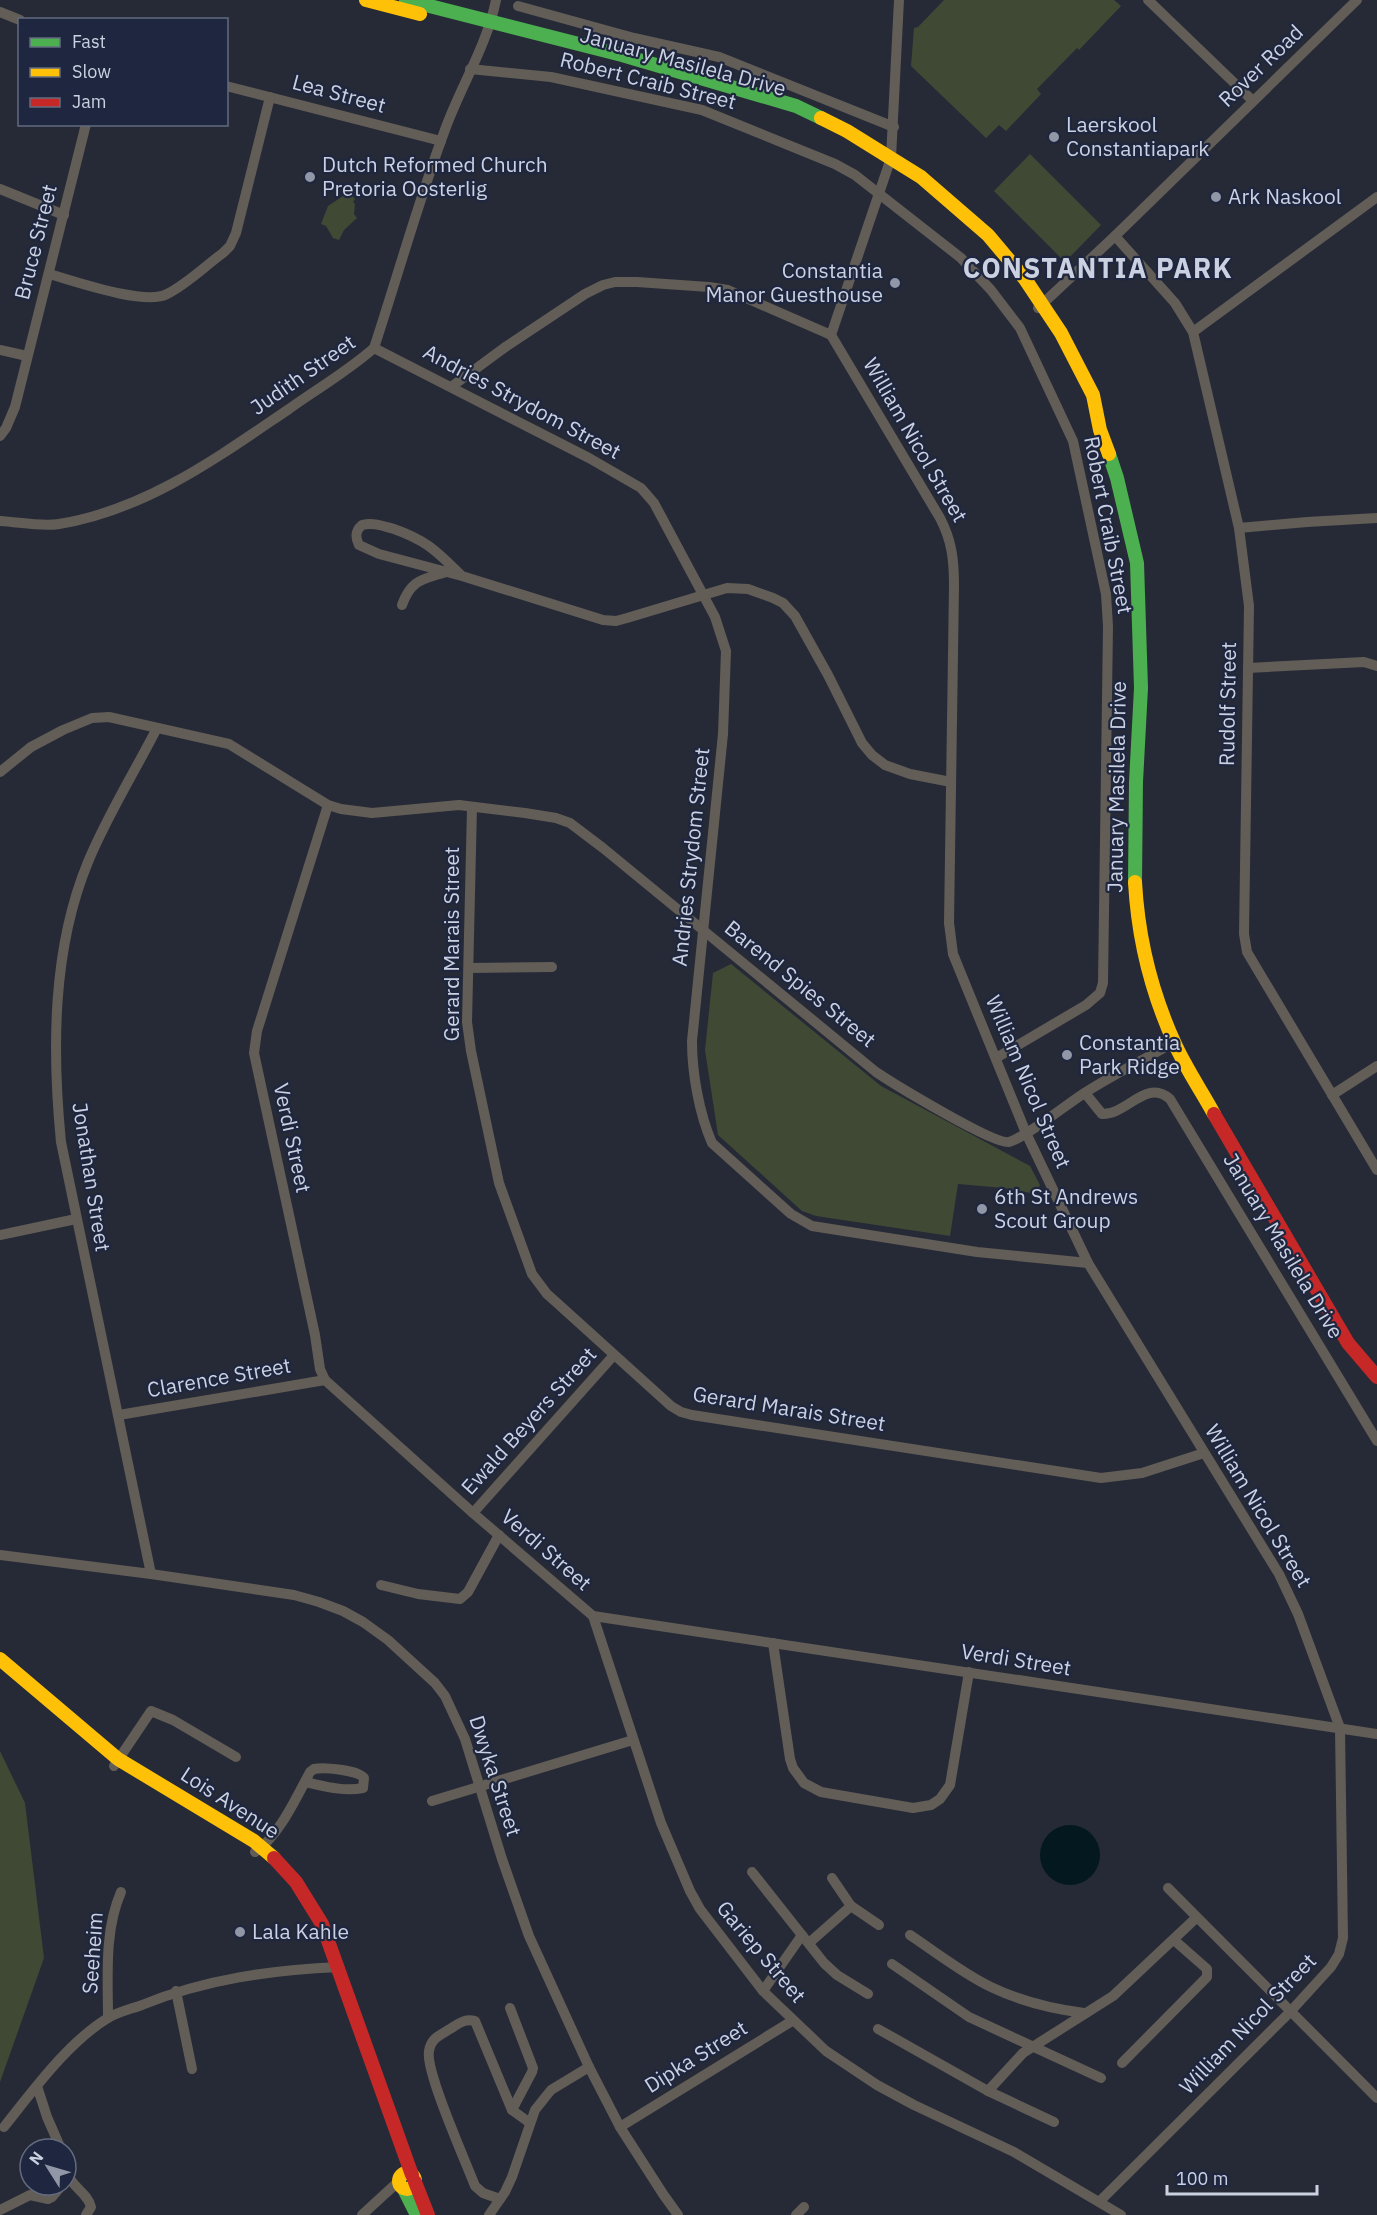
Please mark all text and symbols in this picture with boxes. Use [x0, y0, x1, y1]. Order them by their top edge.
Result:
legend [18, 18, 228, 126]
street label: Rover Road [1212, 18, 1309, 113]
street label: January Masilela Drive [577, 20, 789, 102]
text: Fast [72, 30, 106, 53]
street label: Robert Craib Street [557, 45, 739, 115]
text: Slow [72, 60, 111, 83]
street label: Lea Street [289, 67, 389, 119]
text: Jam [72, 90, 107, 113]
place label: Laerskool Constantiapark [1066, 110, 1209, 162]
marker: Laerskool Constantiapark [1047, 130, 1061, 144]
place label: Dutch Reformed Church Pretoria Oosterlig [322, 150, 548, 202]
marker: Dutch Reformed Church Pretoria Oosterlig [303, 170, 317, 184]
street label: Bruce Street [7, 181, 63, 302]
place label: Ark Naskool [1228, 182, 1342, 210]
marker: Ark Naskool [1209, 190, 1223, 204]
district label: CONSTANTIA PARK [963, 250, 1233, 285]
place label: Constantia Manor Guesthouse [706, 256, 883, 308]
marker: Constantia Manor Guesthouse [888, 276, 902, 290]
street label: Judith Street [244, 328, 360, 421]
street label: Andries Strydom Street [419, 337, 626, 465]
street label: William Nicol Street [857, 352, 974, 527]
street label: Robert Craib Street [1078, 433, 1140, 616]
street label: Rudolf Street [1212, 642, 1242, 766]
street label: January Masilela Drive [1100, 681, 1132, 893]
street label: Andries Strydom Street [665, 746, 715, 968]
street label: Gerard Marais Street [437, 847, 465, 1041]
street label: Barend Spies Street [719, 913, 882, 1053]
street label: William Nicol Street [980, 991, 1078, 1173]
place label: Constantia Park Ridge [1079, 1028, 1180, 1080]
marker: Constantia Park Ridge [1060, 1048, 1074, 1062]
street label: Verdi Street [268, 1080, 318, 1195]
street label: Jonathan Street [66, 1100, 118, 1253]
street label: January Masilela Drive [1217, 1147, 1350, 1344]
place label: 6th St Andrews Scout Group [994, 1182, 1138, 1234]
marker: 6th St Andrews Scout Group [975, 1202, 989, 1216]
street label: Ewald Beyers Street [454, 1340, 602, 1500]
street label: Clarence Street [145, 1351, 293, 1403]
street label: Gerard Marais Street [691, 1379, 888, 1437]
street label: William Nicol Street [1199, 1419, 1319, 1592]
street label: Verdi Street [495, 1502, 598, 1596]
street label: Verdi Street [959, 1636, 1073, 1682]
street label: Dwyka Street [463, 1712, 529, 1840]
street label: Lois Avenue [176, 1760, 285, 1845]
street label: Gariep Street [711, 1894, 813, 2008]
street label: Seeheim [75, 1911, 109, 1995]
place label: Lala Kahle [252, 1917, 349, 1945]
marker: Lala Kahle [233, 1925, 247, 1939]
street label: William Nicol Street [1173, 1947, 1322, 2100]
street label: Dipka Street [639, 2013, 752, 2099]
north arrow [18, 2137, 78, 2197]
text: N [25, 2147, 47, 2169]
scale bar [1167, 2158, 1317, 2196]
text: 100 m [1176, 2167, 1228, 2190]

